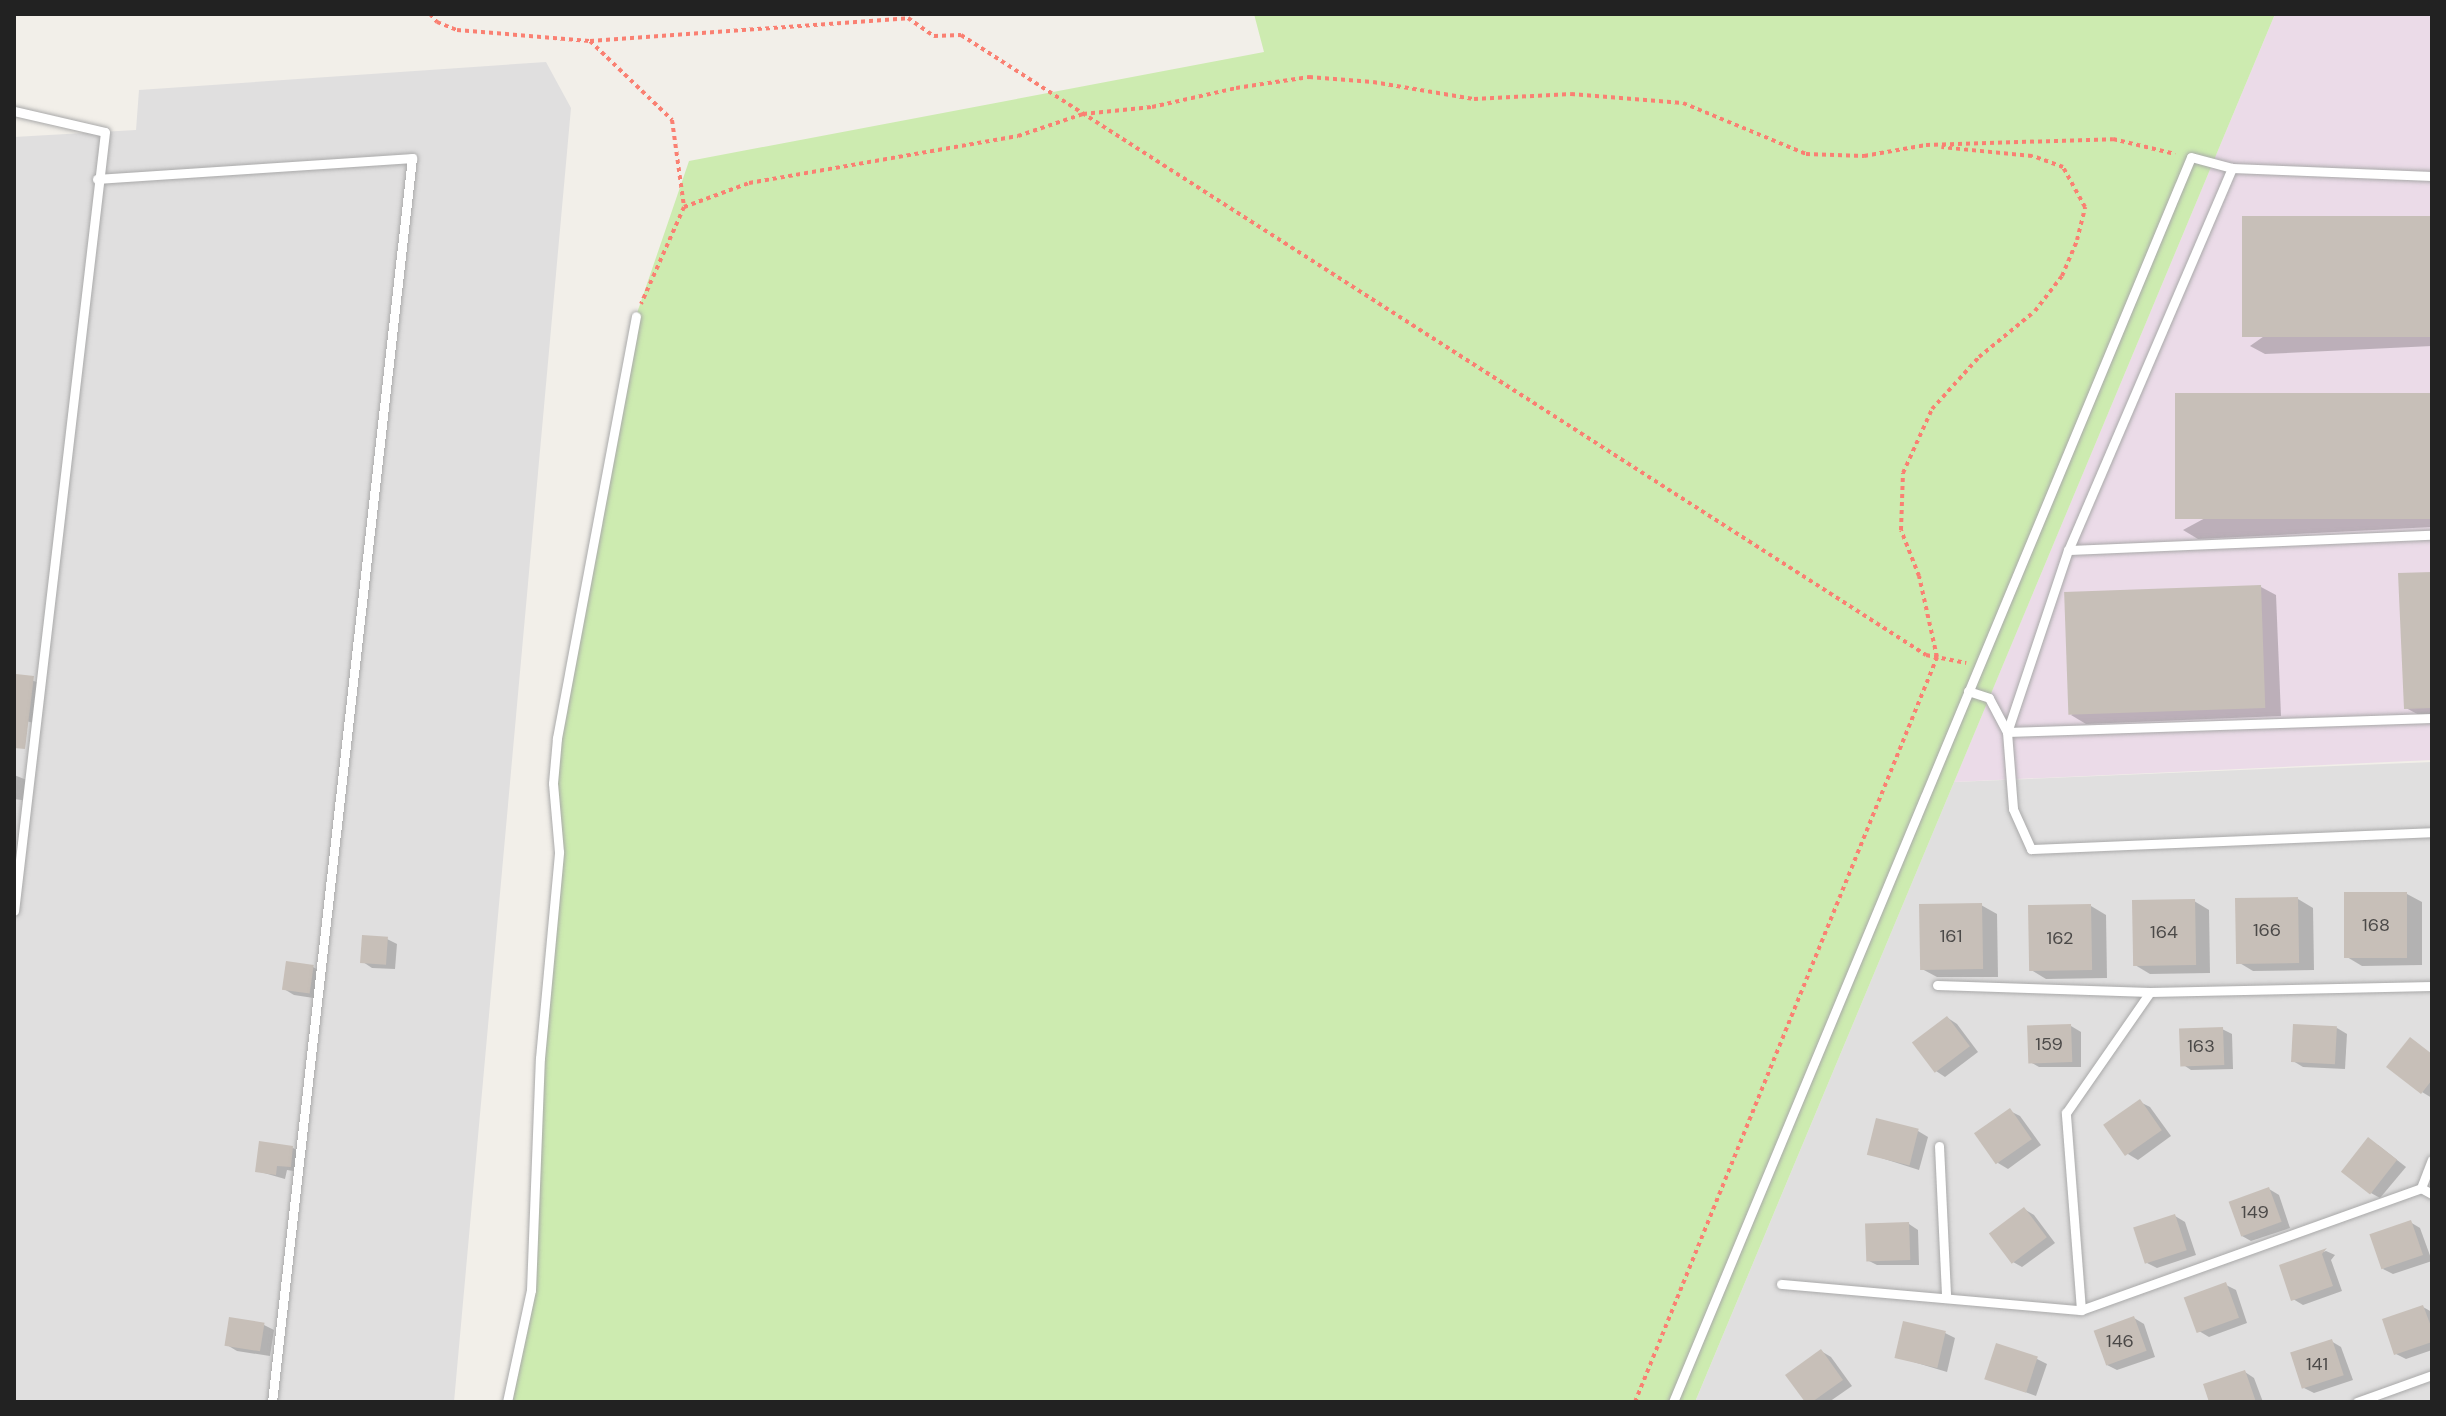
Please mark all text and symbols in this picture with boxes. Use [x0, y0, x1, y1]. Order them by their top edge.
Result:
house number: 168 [2362, 914, 2390, 936]
house number: 166 [2253, 919, 2281, 941]
house number: 164 [2150, 921, 2178, 943]
house number: 161 [1940, 925, 1962, 947]
house number: 162 [2047, 927, 2073, 949]
house number: 159 [2035, 1033, 2063, 1055]
house number: 163 [2187, 1035, 2215, 1057]
house number: 149 [2241, 1201, 2269, 1223]
house number: 146 [2106, 1330, 2134, 1352]
house number: 141 [2306, 1353, 2328, 1375]

